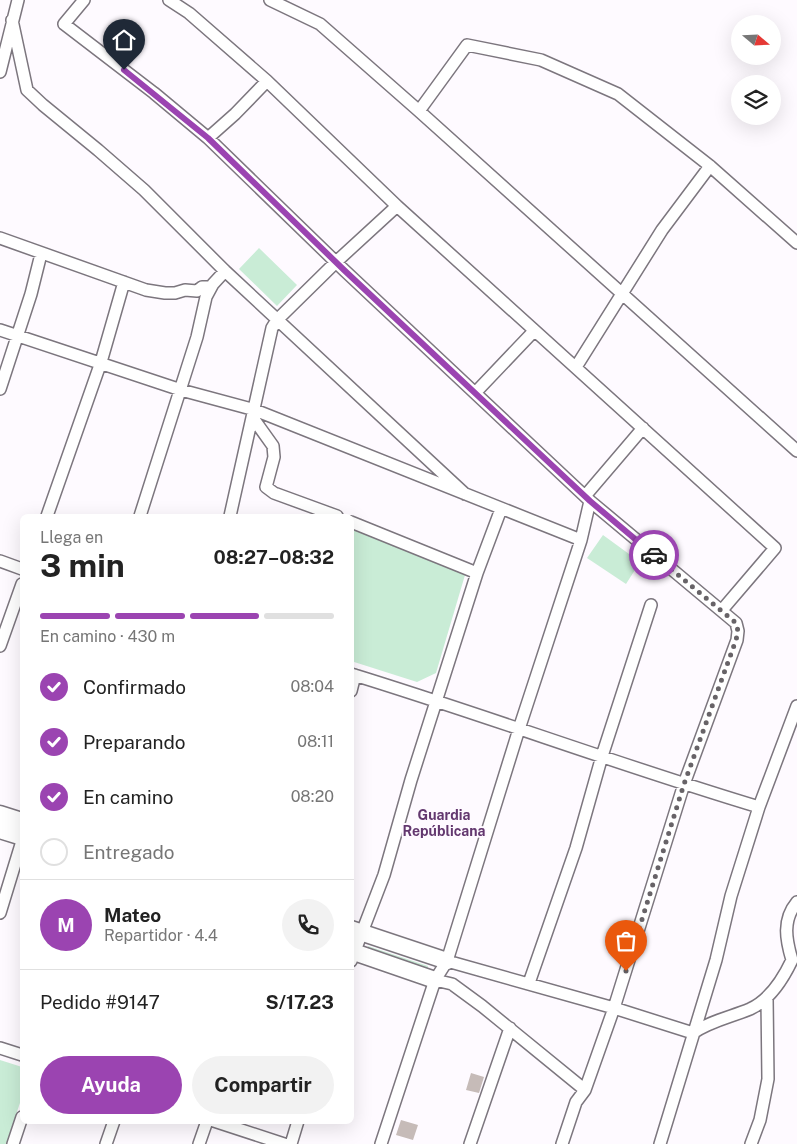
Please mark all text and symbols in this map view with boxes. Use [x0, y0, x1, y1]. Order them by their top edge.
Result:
north arrow [731, 15, 781, 65]
map controls [731, 15, 781, 125]
pin [103, 19, 145, 70]
icon: home [110, 26, 138, 54]
button: layers [731, 75, 781, 125]
text: Llega en [40, 528, 103, 547]
courier [629, 530, 679, 580]
icon: car [640, 541, 668, 569]
text: 08:27–08:32 [214, 546, 334, 568]
text: 3 min [40, 547, 125, 584]
text: En camino · 430 m [40, 627, 175, 646]
icon: check [40, 673, 68, 701]
text: Confirmado [83, 676, 186, 698]
text: 08:04 [291, 677, 334, 696]
icon: check [40, 728, 68, 756]
text: Preparando [83, 731, 185, 753]
text: 08:11 [297, 732, 334, 751]
icon: check [40, 783, 68, 811]
text: En camino [83, 786, 174, 808]
text: 08:20 [291, 787, 334, 806]
district label: Guardia Repúblicana [403, 807, 486, 839]
text: Entregado [83, 841, 175, 863]
button: phone [282, 899, 334, 951]
text: Mateo [104, 904, 161, 926]
text: M [57, 914, 75, 936]
pin [605, 920, 647, 971]
text: Repartidor · 4.4 [104, 926, 218, 945]
icon: bag [612, 927, 640, 955]
text: Pedido #9147 [40, 991, 160, 1013]
text: S/17.23 [266, 991, 334, 1013]
button: Ayuda [40, 1056, 182, 1114]
button: Compartir [192, 1056, 334, 1114]

